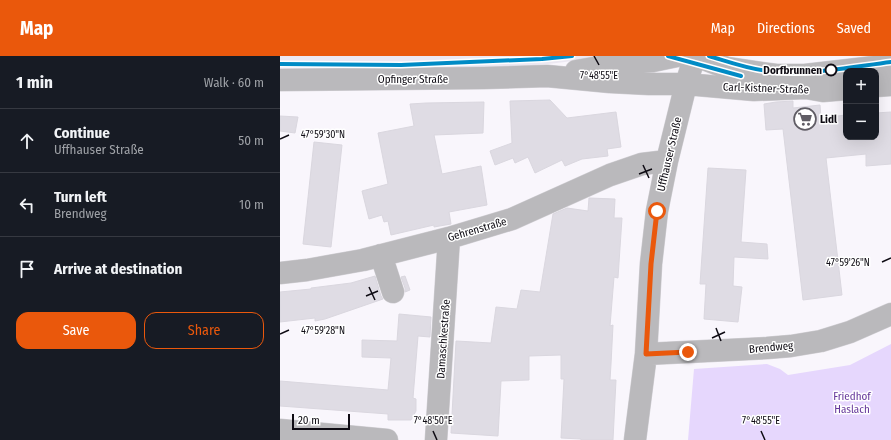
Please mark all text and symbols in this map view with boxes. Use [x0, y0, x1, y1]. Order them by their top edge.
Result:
text: Map [20, 17, 53, 40]
text: Map [711, 20, 735, 37]
text: Directions [757, 20, 815, 37]
text: Saved [837, 20, 871, 37]
marker: Dorfbrunnen [824, 63, 838, 77]
place label: Dorfbrunnen [763, 64, 822, 77]
map controls [843, 68, 879, 140]
button: + [843, 68, 879, 104]
text: 7°48'55"E [580, 70, 618, 82]
text: 1 min [16, 72, 53, 93]
street label: Opfinger Straße [378, 73, 448, 86]
text: Walk · 60 m [204, 75, 264, 90]
street label: Carl-Kistner-Straße [723, 81, 809, 96]
button: − [843, 104, 879, 140]
supermarket icon: Lidl [792, 106, 818, 132]
place label: Lidl [820, 113, 838, 126]
street label: Uffhauser Straße [655, 116, 684, 193]
text: Continue [54, 124, 110, 142]
text: 47°59'30"N [301, 129, 345, 141]
icon: ahead [16, 130, 38, 152]
text: 50 m [238, 133, 264, 148]
text: Uffhauser Straße [54, 142, 144, 157]
text: Turn left [54, 188, 107, 206]
icon: left [16, 194, 38, 216]
text: 10 m [239, 197, 264, 212]
route start [648, 202, 666, 220]
text: Brendweg [54, 206, 107, 221]
street label: Gehrenstraße [446, 215, 508, 244]
text: 47°59'26"N [826, 257, 870, 269]
icon: arrive [16, 258, 38, 280]
text: Arrive at destination [54, 260, 182, 278]
street label: Damaschkestraße [434, 299, 453, 379]
button: Save [16, 312, 136, 349]
button: Share [144, 312, 264, 349]
text: 47°59'28"N [301, 325, 345, 337]
street label: Brendweg [748, 339, 795, 356]
route end [679, 343, 697, 361]
park label: Friedhof Haslach [833, 390, 871, 416]
scale bar [292, 412, 350, 431]
text: 20 m [298, 414, 320, 427]
text: 7°48'50"E [414, 415, 453, 427]
text: 7°48'55"E [742, 415, 780, 427]

